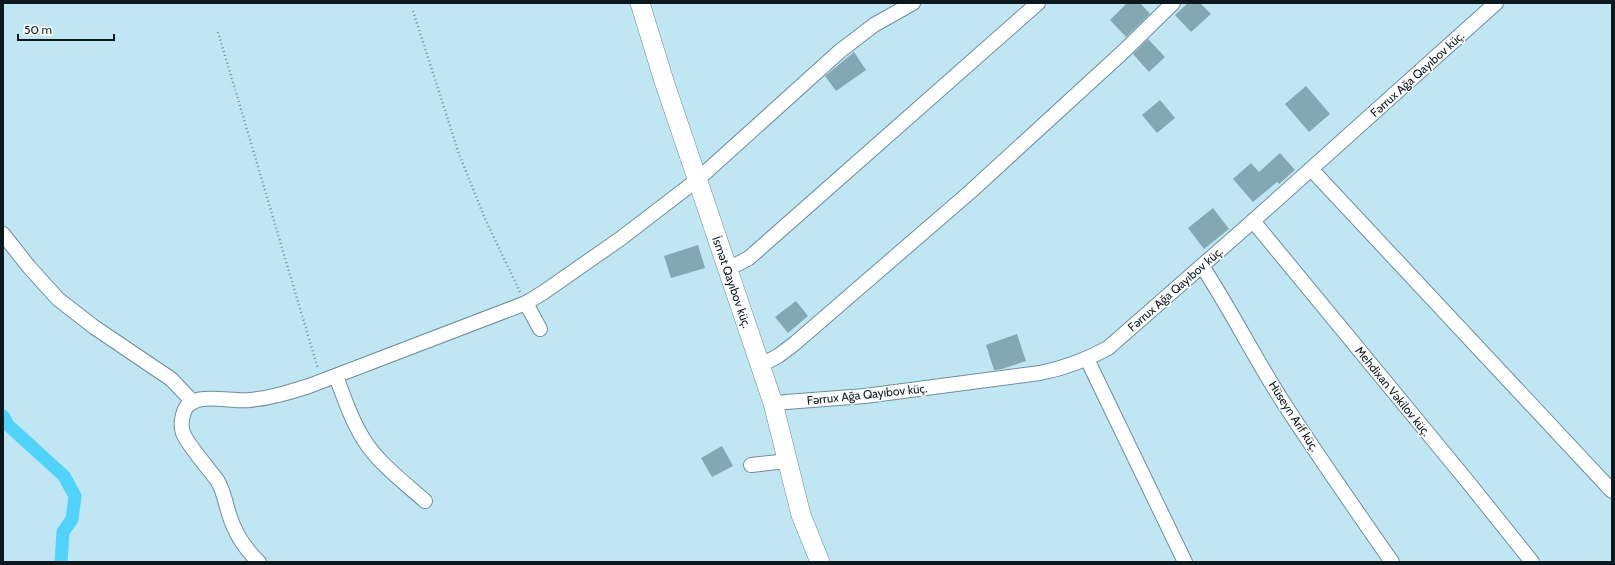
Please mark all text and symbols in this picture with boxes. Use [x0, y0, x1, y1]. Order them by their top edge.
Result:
scale bar [18, 16, 114, 42]
text: 50 m [24, 22, 52, 37]
street label: Fərrux Ağa Qayıbov küç. [1367, 28, 1467, 120]
street label: İsmət Qayıbov küç. [709, 234, 755, 330]
street label: Fərrux Ağa Qayıbov küç. [1124, 244, 1226, 334]
street label: Mehdixan Vəkilov küç. [1352, 343, 1434, 439]
street label: Hüseyn Arif küç. [1266, 378, 1322, 454]
street label: Fərrux Ağa Qayıbov küç. [806, 380, 928, 408]

